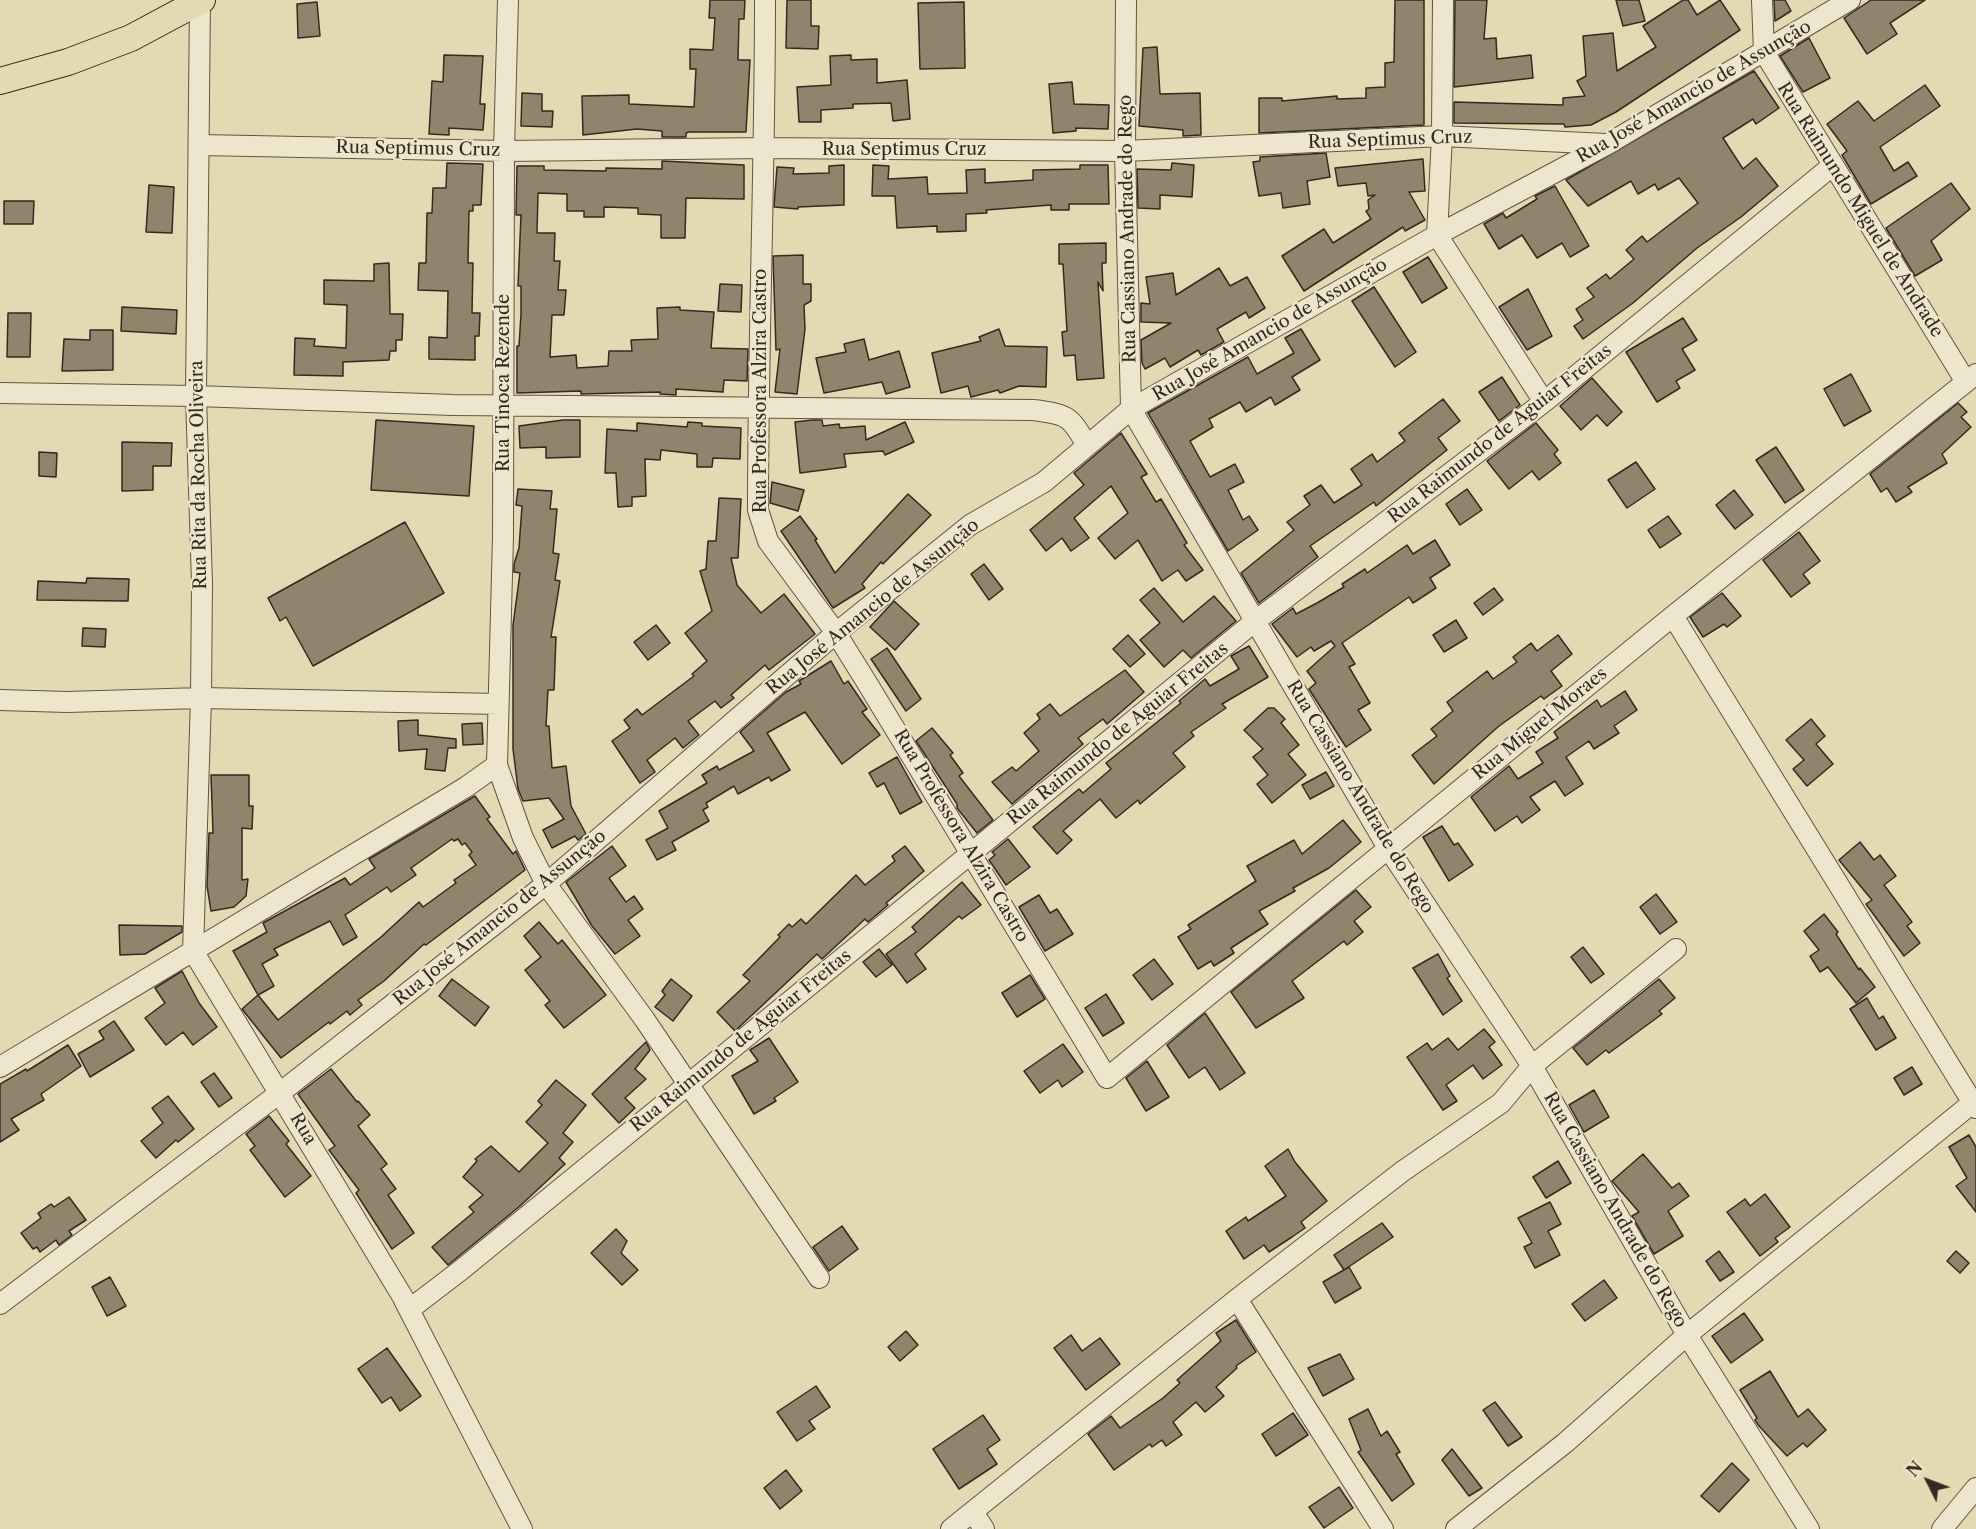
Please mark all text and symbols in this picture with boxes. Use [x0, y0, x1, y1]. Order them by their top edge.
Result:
street label: Rua José Amancio de Assunção [1573, 16, 1815, 168]
street label: Rua Raimundo Miguel de Andrade [1772, 79, 1948, 341]
street label: Rua Cassiano Andrade do Rego [1115, 95, 1141, 363]
street label: Rua Septimus Cruz [1307, 126, 1473, 154]
street label: Rua Septimus Cruz [336, 137, 500, 161]
street label: Rua Septimus Cruz [822, 139, 986, 161]
street label: Rua José Amancio de Assunção [1149, 254, 1391, 406]
street label: Rua Professora Alzira Castro [750, 269, 772, 513]
street label: Rua Tinoca Rezende [493, 294, 515, 472]
street label: Rua Raimundo de Aguiar Freitas [1384, 340, 1616, 528]
street label: Rua Rita da Rocha Oliveira [186, 360, 212, 590]
street label: Rua José Amancio de Assunção [762, 514, 984, 700]
street label: Rua Raimundo de Aguiar Freitas [1003, 638, 1233, 830]
street label: Rua Miguel Moraes [1468, 663, 1612, 785]
street label: Rua Cassiano Andrade do Rego [1282, 676, 1438, 918]
street label: Rua Professora Alzira Castro [889, 726, 1033, 946]
street label: Rua José Amancio de Assunção [389, 825, 611, 1011]
street label: Rua Raimundo de Aguiar Freitas [626, 945, 856, 1137]
street label: Rua Cassiano Andrade do Rego [1539, 1088, 1691, 1332]
street label: Rua [285, 1109, 321, 1149]
north arrow [1898, 1451, 1958, 1511]
text: N [1903, 1457, 1927, 1481]

